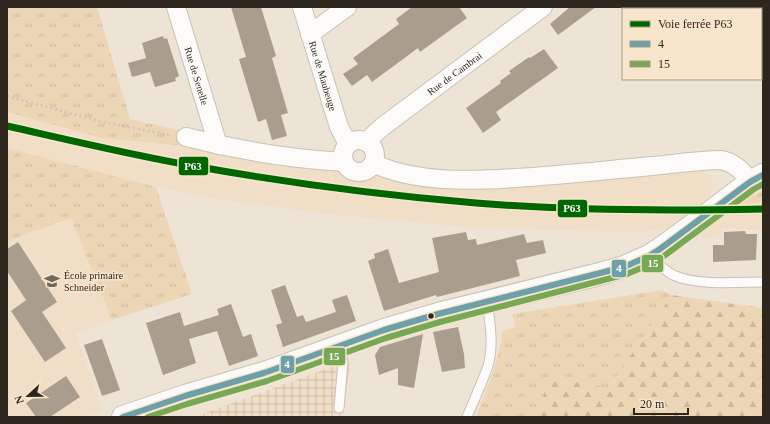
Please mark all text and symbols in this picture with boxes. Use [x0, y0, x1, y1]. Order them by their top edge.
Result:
legend [622, 8, 762, 80]
text: Voie ferrée P63 [658, 17, 732, 31]
text: 4 [658, 37, 664, 51]
street label: Rue de Maubeuge [307, 39, 339, 113]
street label: Rue de Senelle [183, 46, 211, 107]
street label: Rue de Cambrai [425, 49, 484, 97]
text: 15 [658, 57, 670, 71]
line badge: P63 [178, 156, 209, 176]
text: P63 [184, 160, 202, 172]
line badge: P63 [557, 199, 588, 218]
text: P63 [563, 202, 581, 214]
line badge: 15 [641, 254, 664, 273]
text: 15 [648, 257, 659, 269]
line badge: 4 [611, 259, 627, 278]
text: 4 [616, 262, 622, 274]
place label: École primaire Schneider [64, 270, 124, 293]
school or university icon: École primaire Schneider [43, 272, 61, 290]
unlabelled marker [426, 311, 436, 321]
line badge: 15 [323, 347, 346, 366]
text: 15 [329, 350, 340, 362]
line badge: 4 [280, 355, 295, 374]
text: 4 [284, 358, 290, 370]
north arrow [8, 376, 48, 416]
scale bar [634, 390, 688, 416]
text: N [12, 394, 26, 406]
text: 20 m [640, 397, 665, 411]

